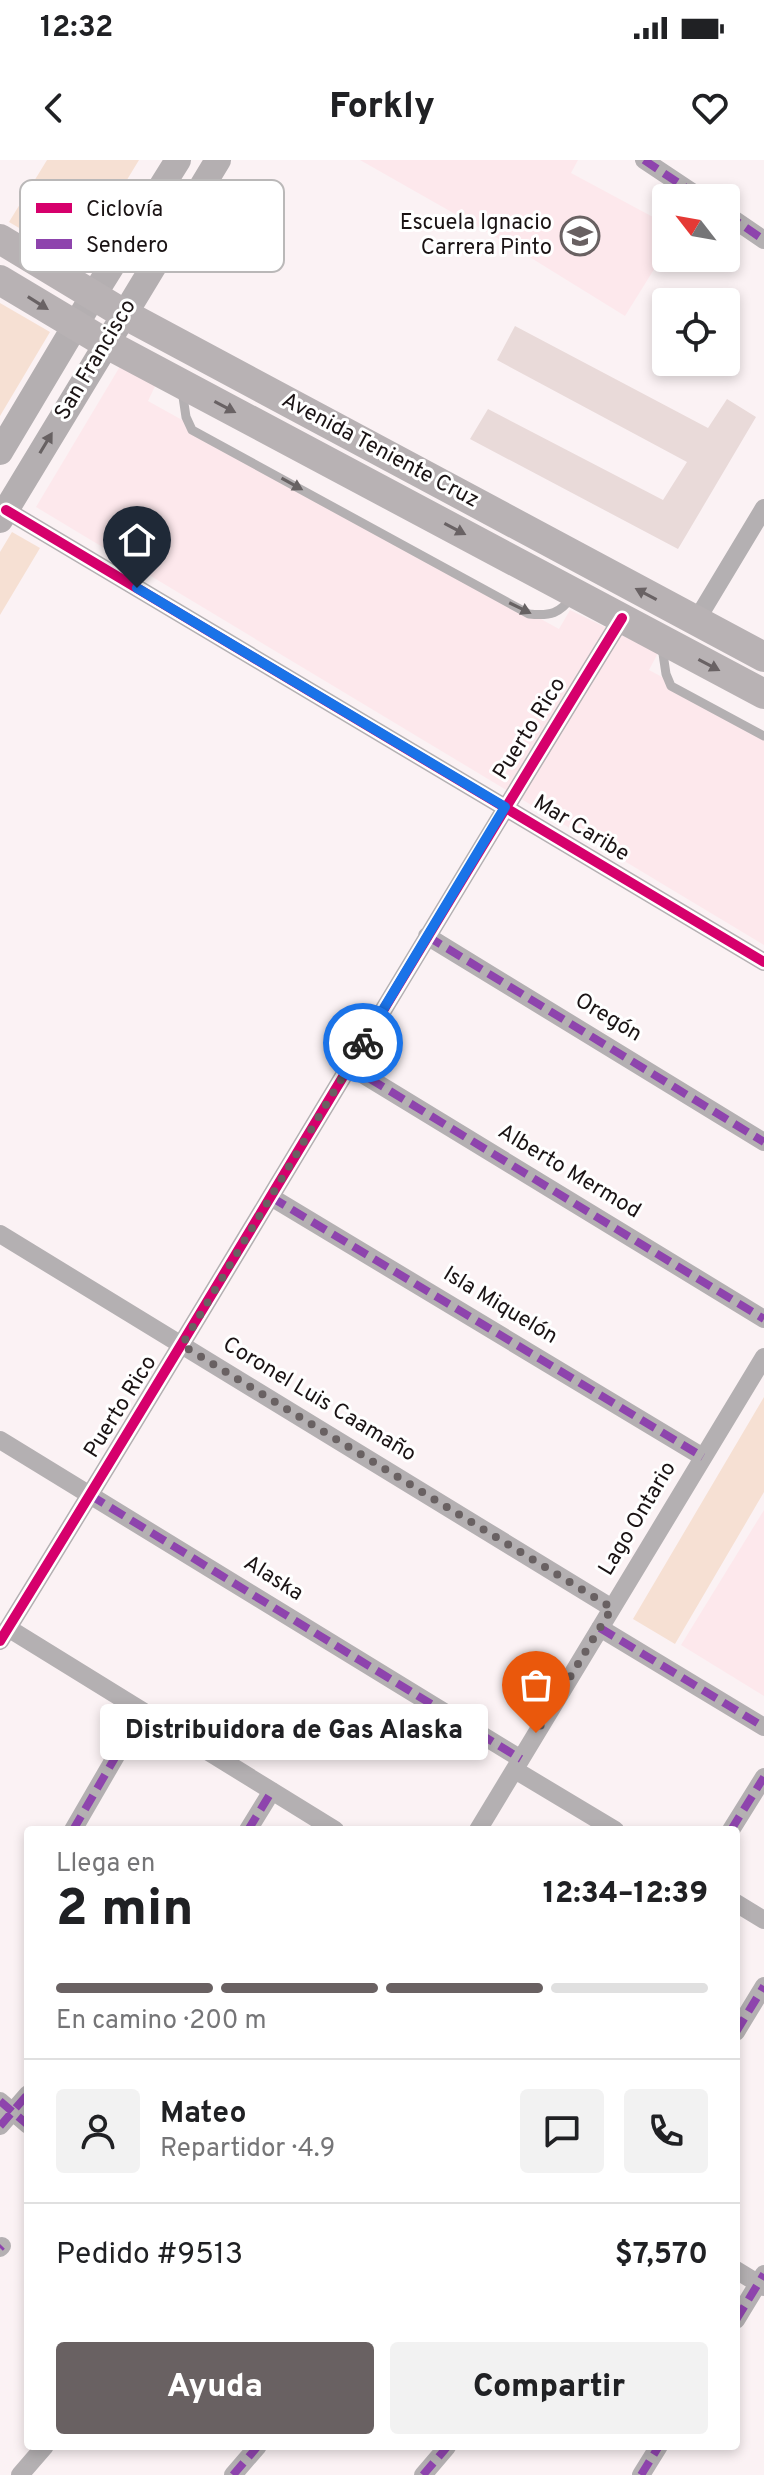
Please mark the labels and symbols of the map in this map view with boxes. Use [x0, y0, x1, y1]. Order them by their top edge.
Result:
legend [20, 180, 284, 272]
north arrow [652, 184, 740, 272]
text: Ciclovía [86, 197, 163, 224]
place label: Escuela Ignacio Carrera Pinto [400, 210, 552, 262]
school or university icon: Escuela Ignacio Carrera Pinto [559, 215, 601, 257]
text: Sendero [86, 233, 168, 260]
one-way arrow [27, 295, 48, 310]
street label: San Francisco [49, 295, 143, 425]
street label: Avenida Teniente Cruz [277, 388, 483, 514]
one-way arrow [214, 400, 237, 413]
one-way arrow [39, 432, 53, 454]
one-way arrow [280, 477, 303, 491]
pin [103, 506, 171, 588]
one-way arrow [443, 523, 466, 536]
one-way arrow [634, 587, 657, 600]
one-way arrow [508, 601, 531, 615]
one-way arrow [697, 658, 720, 671]
street label: Puerto Rico [488, 673, 572, 785]
street label: Mar Caribe [528, 790, 634, 868]
street label: Oregón [570, 988, 646, 1048]
courier [323, 1003, 403, 1083]
street label: Alberto Mermod [493, 1119, 645, 1225]
street label: Isla Miquelón [438, 1261, 562, 1351]
street label: Coronel Luis Caamaño [217, 1332, 421, 1468]
street label: Puerto Rico [79, 1351, 163, 1463]
street label: Lago Ontario [593, 1457, 683, 1581]
street label: Alaska [238, 1550, 308, 1608]
pin [502, 1651, 570, 1733]
callout: Distribuidora de Gas Alaska [100, 1705, 488, 1761]

